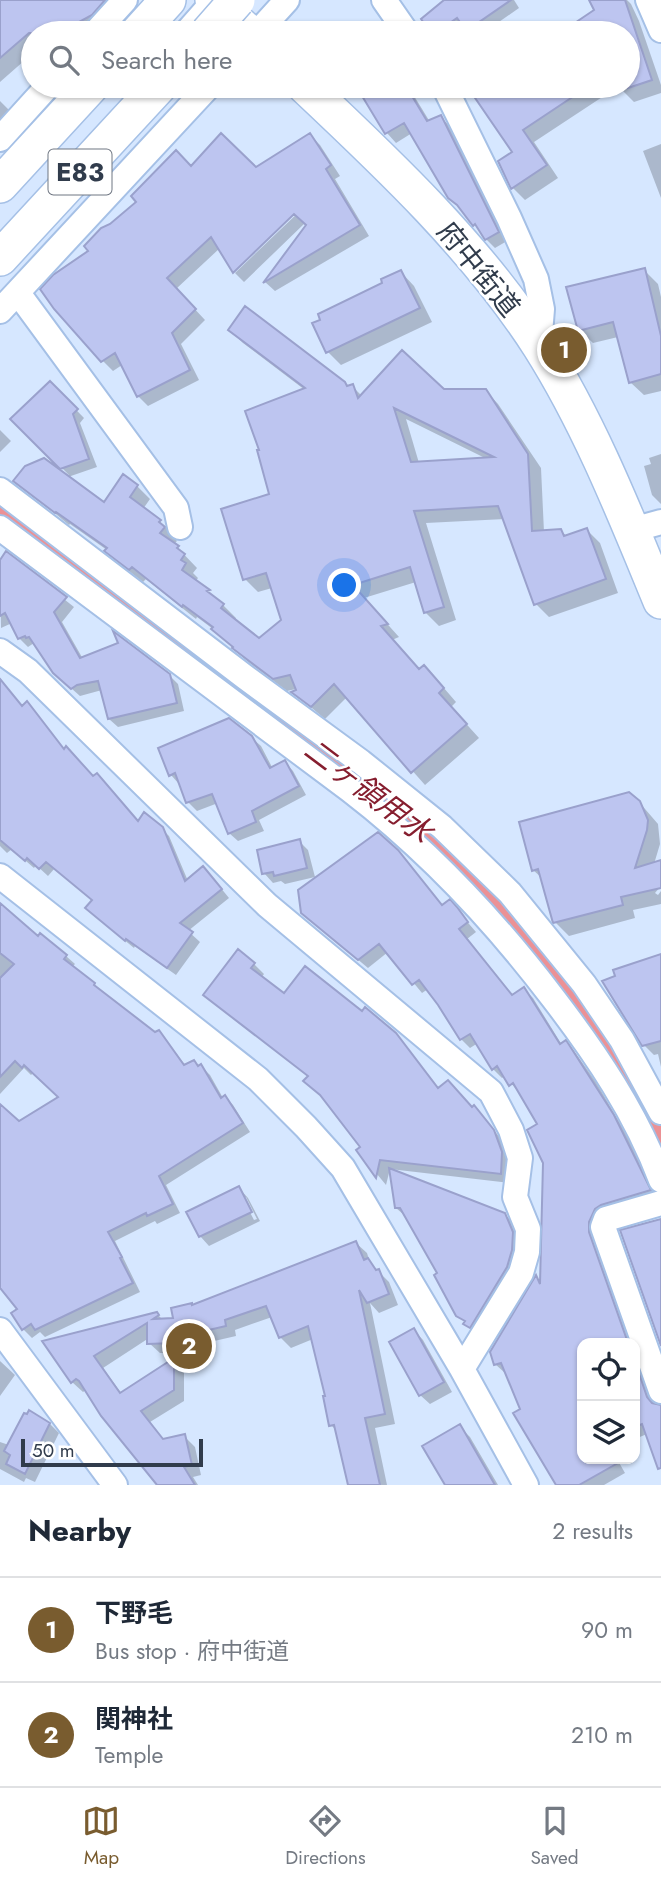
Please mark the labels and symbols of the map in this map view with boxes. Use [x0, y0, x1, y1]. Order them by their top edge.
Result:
road number: E83 [48, 150, 112, 195]
street label: 府中街道 [427, 213, 530, 326]
pin: 1 [541, 324, 587, 376]
your location [327, 568, 361, 602]
water label: 二ヶ領用水 [295, 728, 444, 855]
pin: 2 [166, 1320, 212, 1372]
scale bar [21, 1436, 203, 1468]

